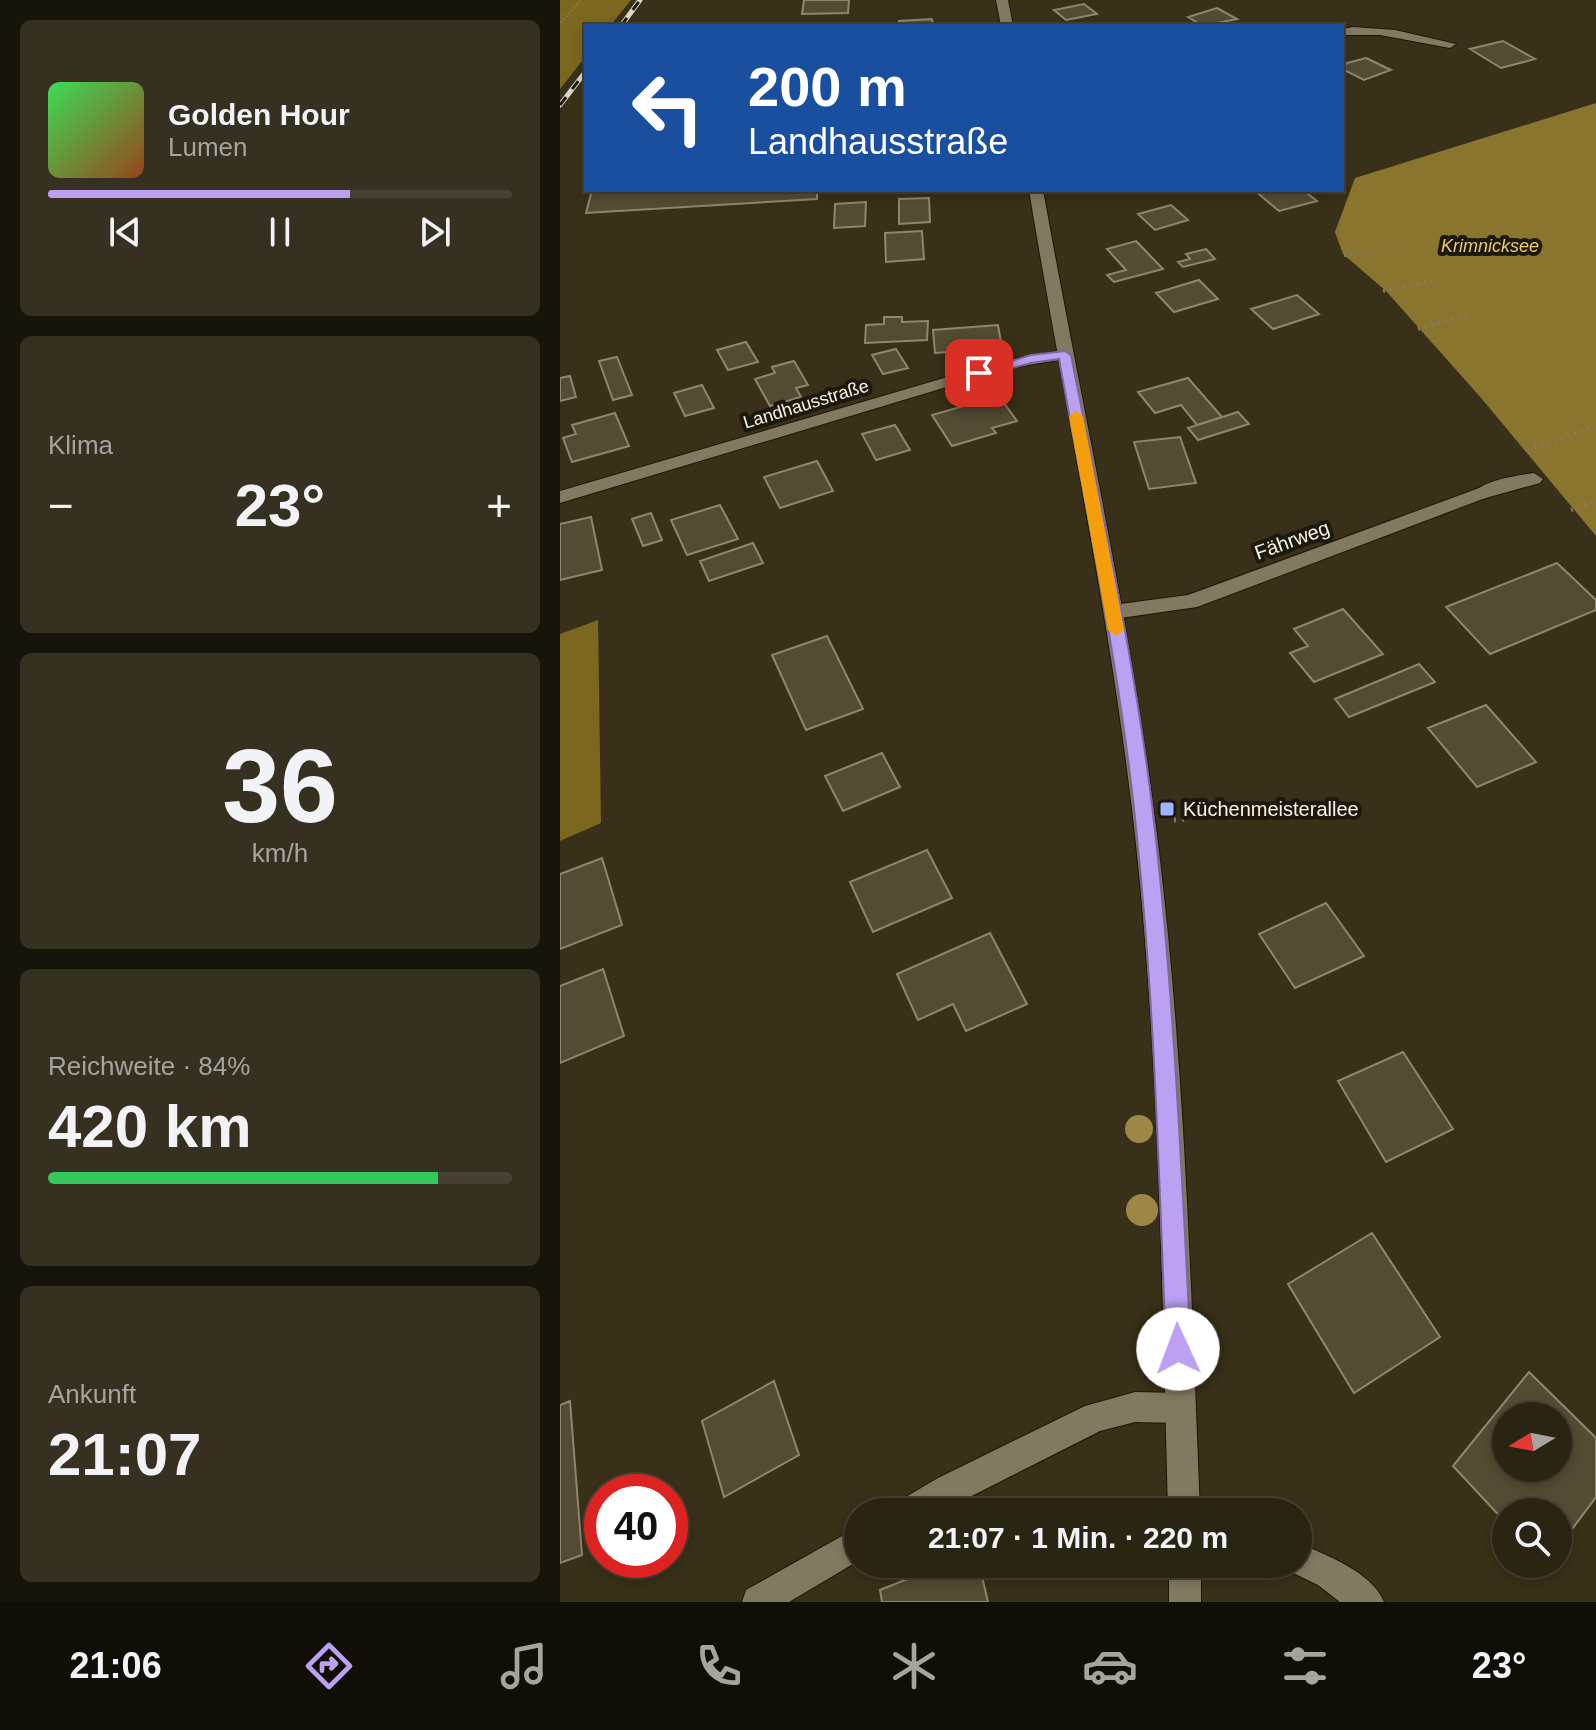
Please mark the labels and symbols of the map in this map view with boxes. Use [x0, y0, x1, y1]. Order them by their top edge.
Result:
water label: Krimnicksee [1441, 236, 1539, 256]
pin [945, 339, 1013, 407]
street label: Landhausstraße [741, 375, 871, 433]
street label: Fährweg [1252, 516, 1332, 564]
place label: Küchenmeisterallee [1183, 798, 1359, 820]
marker: Küchenmeisterallee [1158, 800, 1176, 818]
position arrow [1136, 1307, 1220, 1391]
north arrow [1492, 1402, 1572, 1482]
speed limit sign: 40 [584, 1474, 688, 1578]

